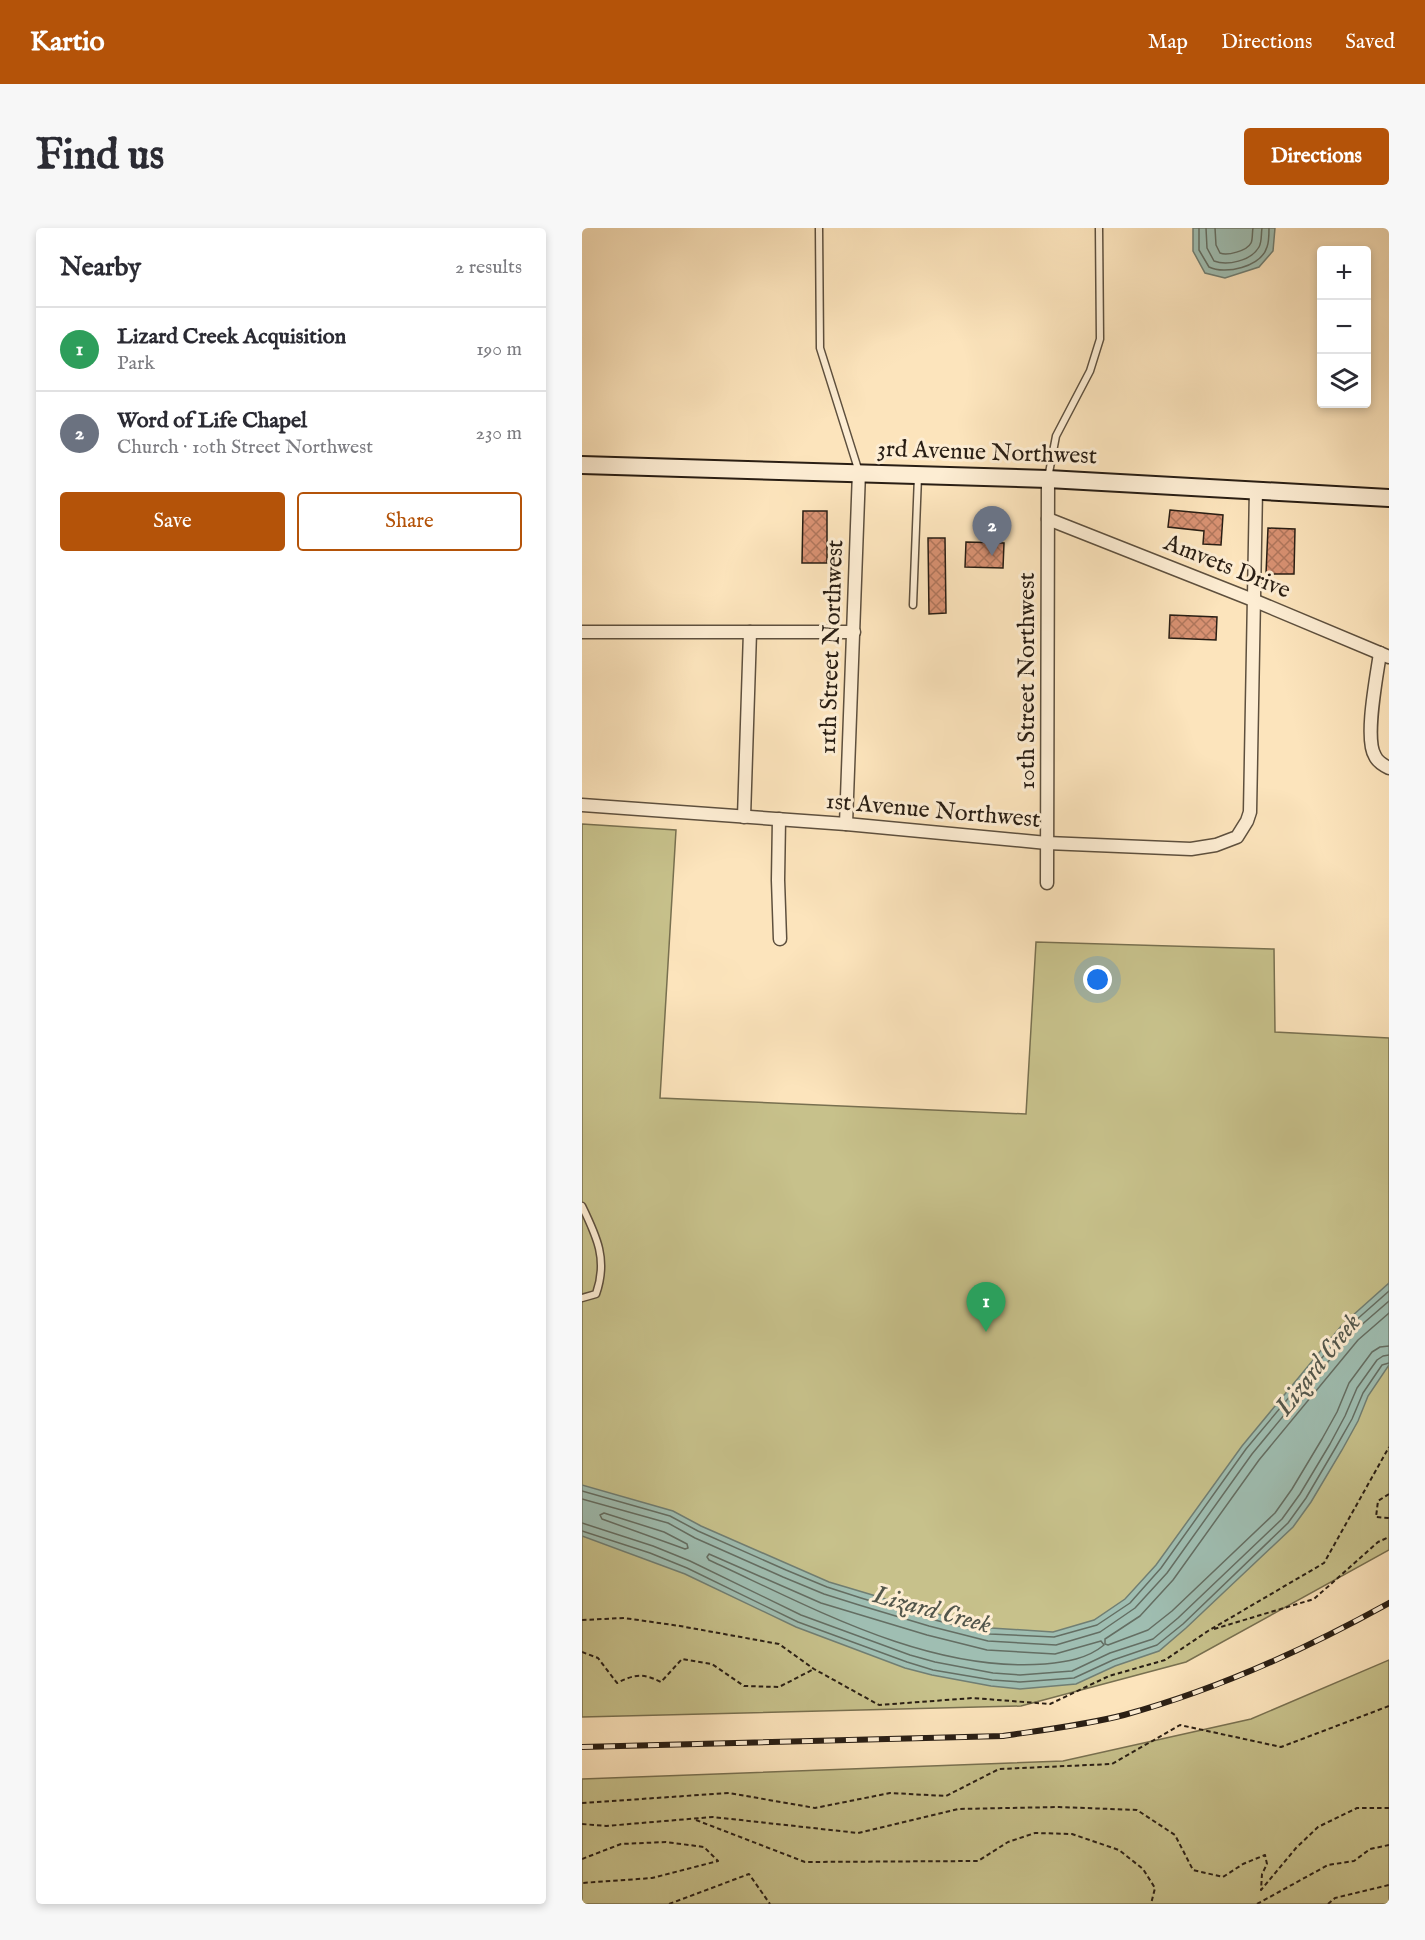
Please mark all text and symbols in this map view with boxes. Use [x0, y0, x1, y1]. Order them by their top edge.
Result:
text: Kartio [30, 25, 105, 60]
text: Map [1148, 29, 1188, 56]
text: Directions [1221, 29, 1312, 56]
text: Saved [1345, 29, 1395, 56]
button: Directions [1244, 128, 1389, 185]
text: Find us [36, 130, 164, 183]
map controls [1317, 246, 1371, 408]
button: + [1317, 246, 1371, 300]
text: Nearby [60, 251, 141, 284]
text: 2 results [455, 255, 522, 280]
button: − [1317, 300, 1371, 354]
text: Lizard Creek Acquisition [117, 323, 346, 351]
text: 1 [76, 337, 83, 362]
text: 190 m [476, 337, 522, 362]
text: Park [117, 351, 155, 376]
button: layers [1317, 354, 1371, 408]
text: Word of Life Chapel [117, 407, 307, 435]
text: 2 [75, 421, 84, 446]
text: 230 m [476, 421, 522, 446]
street label: 3rd Avenue Northwest [876, 434, 1098, 472]
text: Church · 10th Street Northwest [117, 435, 373, 460]
button: Save [60, 492, 285, 551]
button: Share [297, 492, 522, 551]
pin: 2 [972, 506, 1012, 556]
street label: Amvets Drive [1158, 527, 1295, 606]
street label: 11th Street Northwest [813, 539, 851, 755]
street label: 10th Street Northwest [1012, 572, 1043, 790]
street label: 1st Avenue Northwest [824, 786, 1042, 836]
your location [1083, 965, 1112, 994]
pin: 1 [966, 1282, 1006, 1332]
water label: Lizard Creek [1267, 1307, 1369, 1424]
water label: Lizard Creek [868, 1578, 995, 1642]

